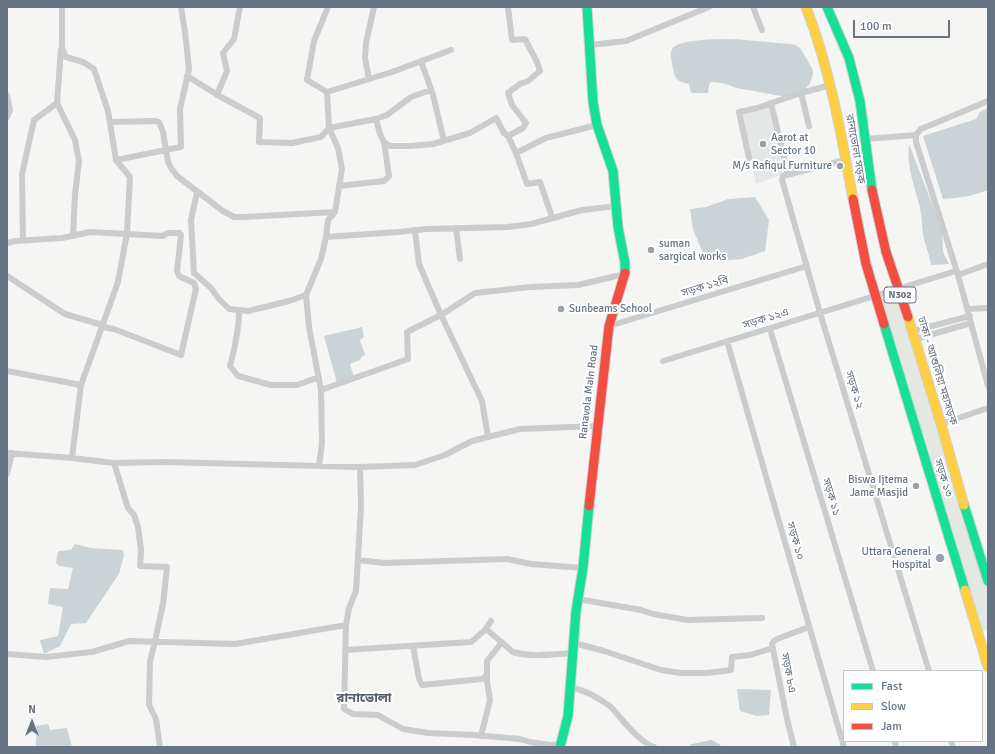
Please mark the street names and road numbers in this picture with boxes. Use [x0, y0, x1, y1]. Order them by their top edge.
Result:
street label: রানাভোলা সড়ক [842, 113, 868, 185]
street label: সড়ক ১২বি [680, 274, 730, 300]
road number: N302 [884, 287, 916, 303]
street label: সড়ক ১২এ [742, 306, 790, 332]
street label: ঢাকা - আশুলিয়া মহাসড়ক [914, 315, 960, 427]
street label: Ranavola Main Road [577, 344, 601, 440]
street label: সড়ক ১২ [842, 369, 866, 411]
street label: সড়ক ১৩ [931, 457, 955, 499]
street label: সড়ক ১১ [819, 476, 843, 518]
street label: সড়ক ১০ [783, 520, 807, 562]
street label: সড়ক ৮এ [778, 652, 798, 694]

